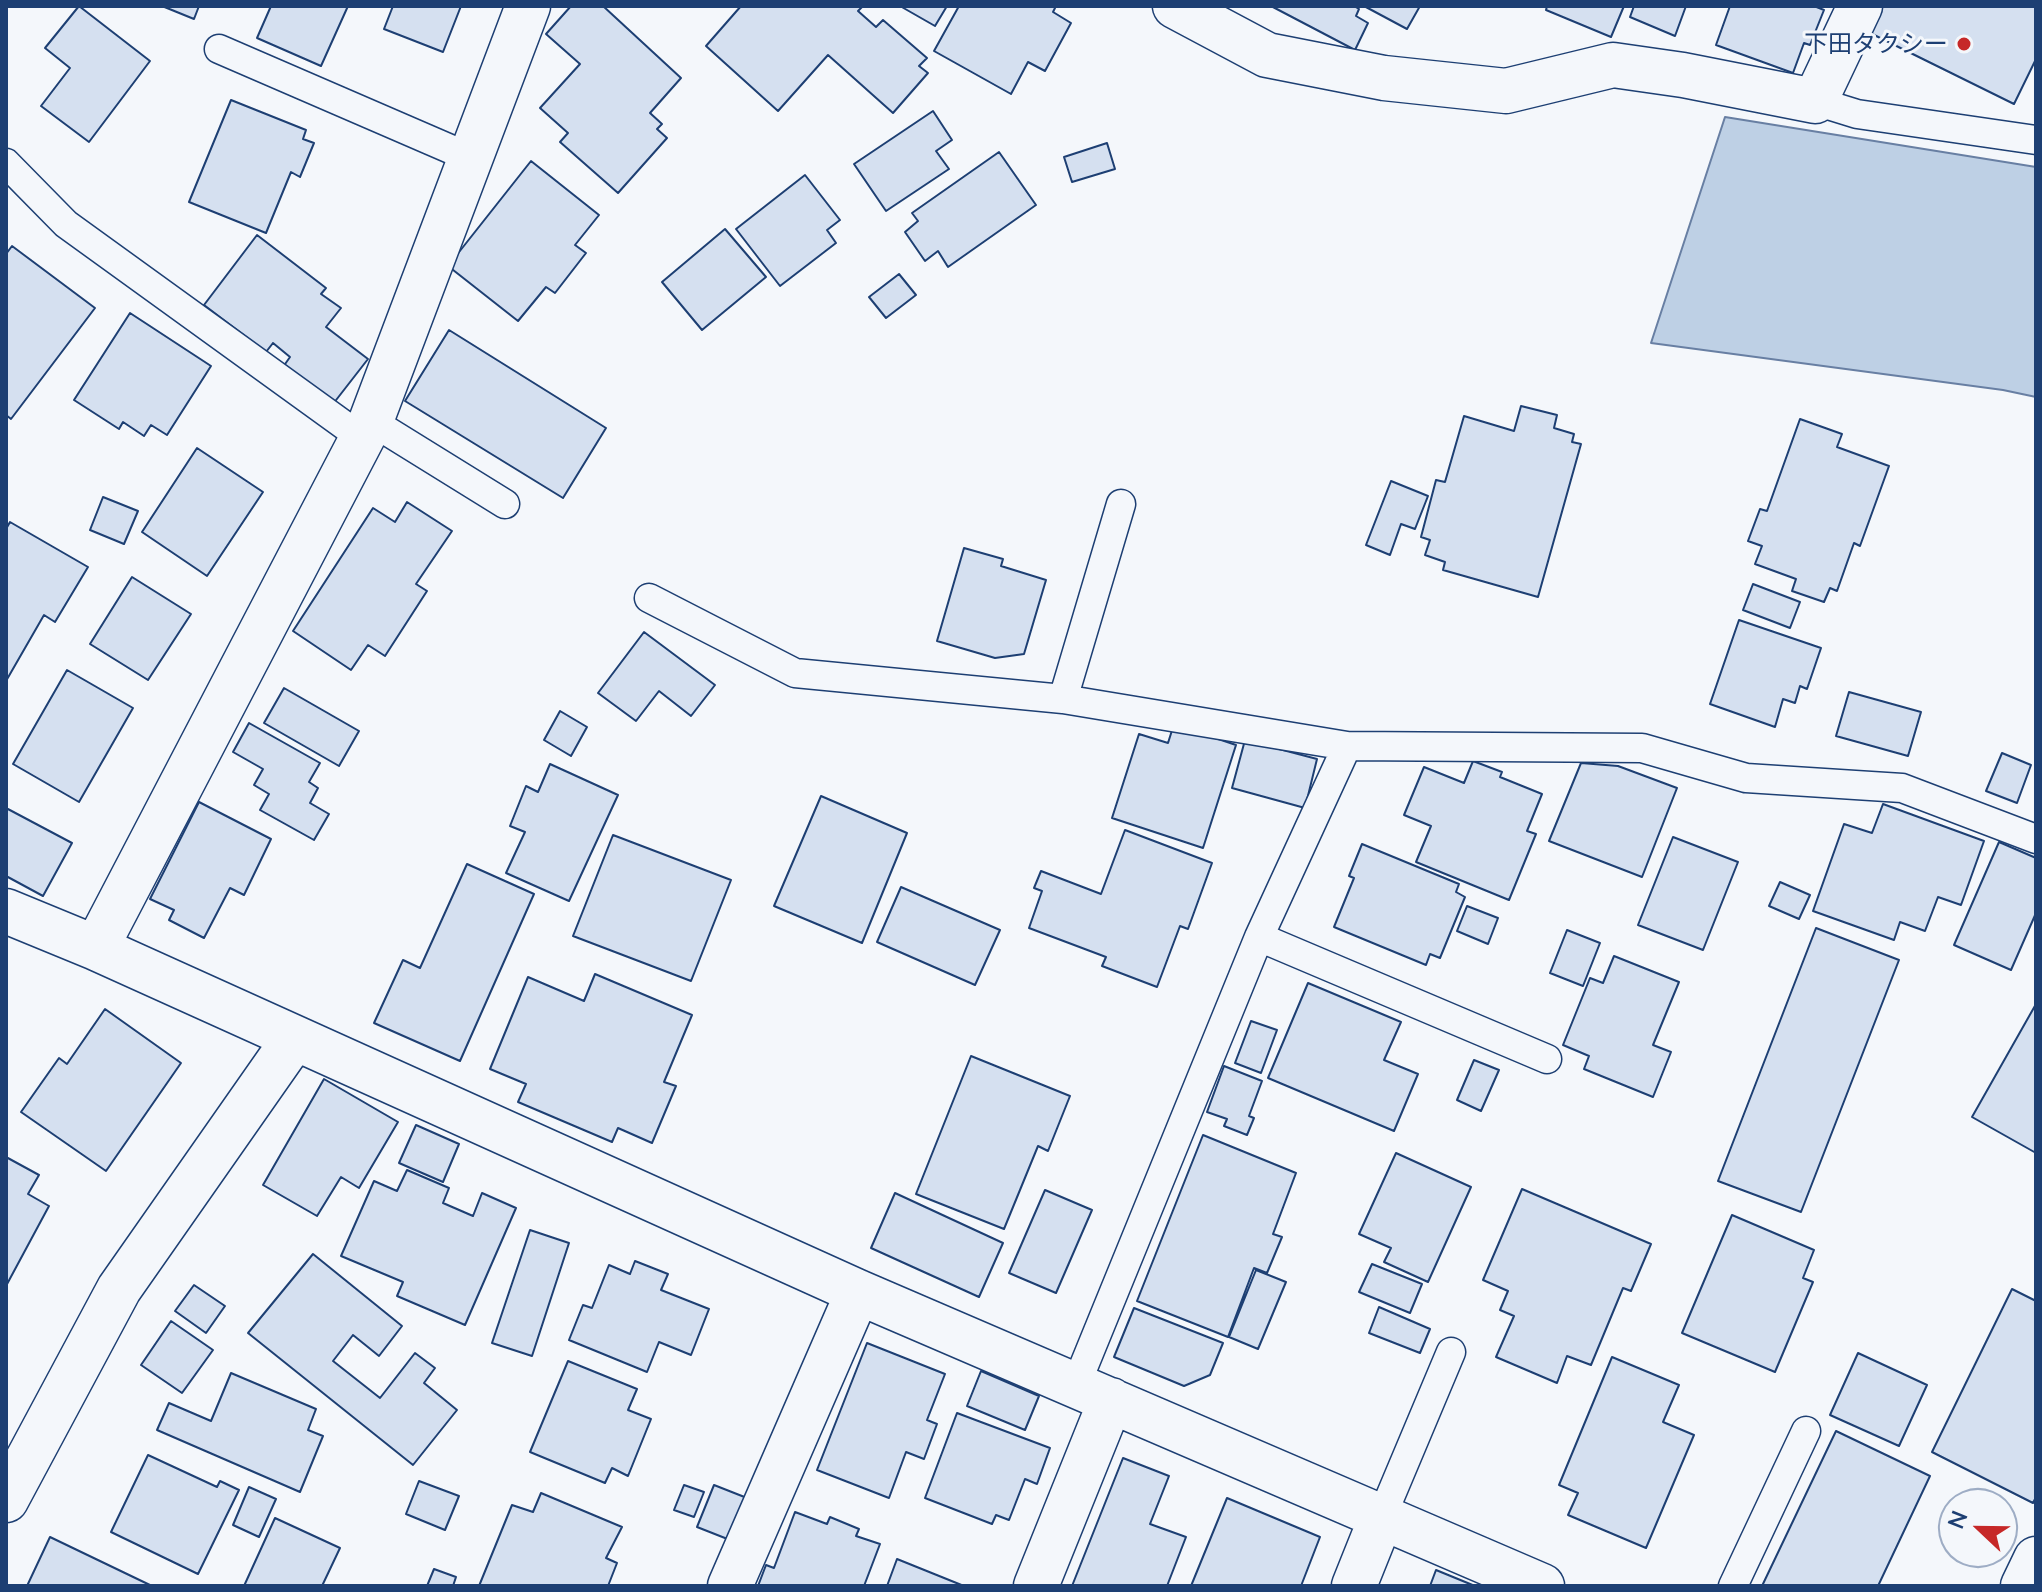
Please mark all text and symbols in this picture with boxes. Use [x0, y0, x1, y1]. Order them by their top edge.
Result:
place label: 下田タクシー [1804, 30, 1948, 58]
marker: 下田タクシー [1955, 35, 1973, 53]
north arrow [1938, 1488, 2018, 1568]
text: N [1941, 1507, 1973, 1532]

